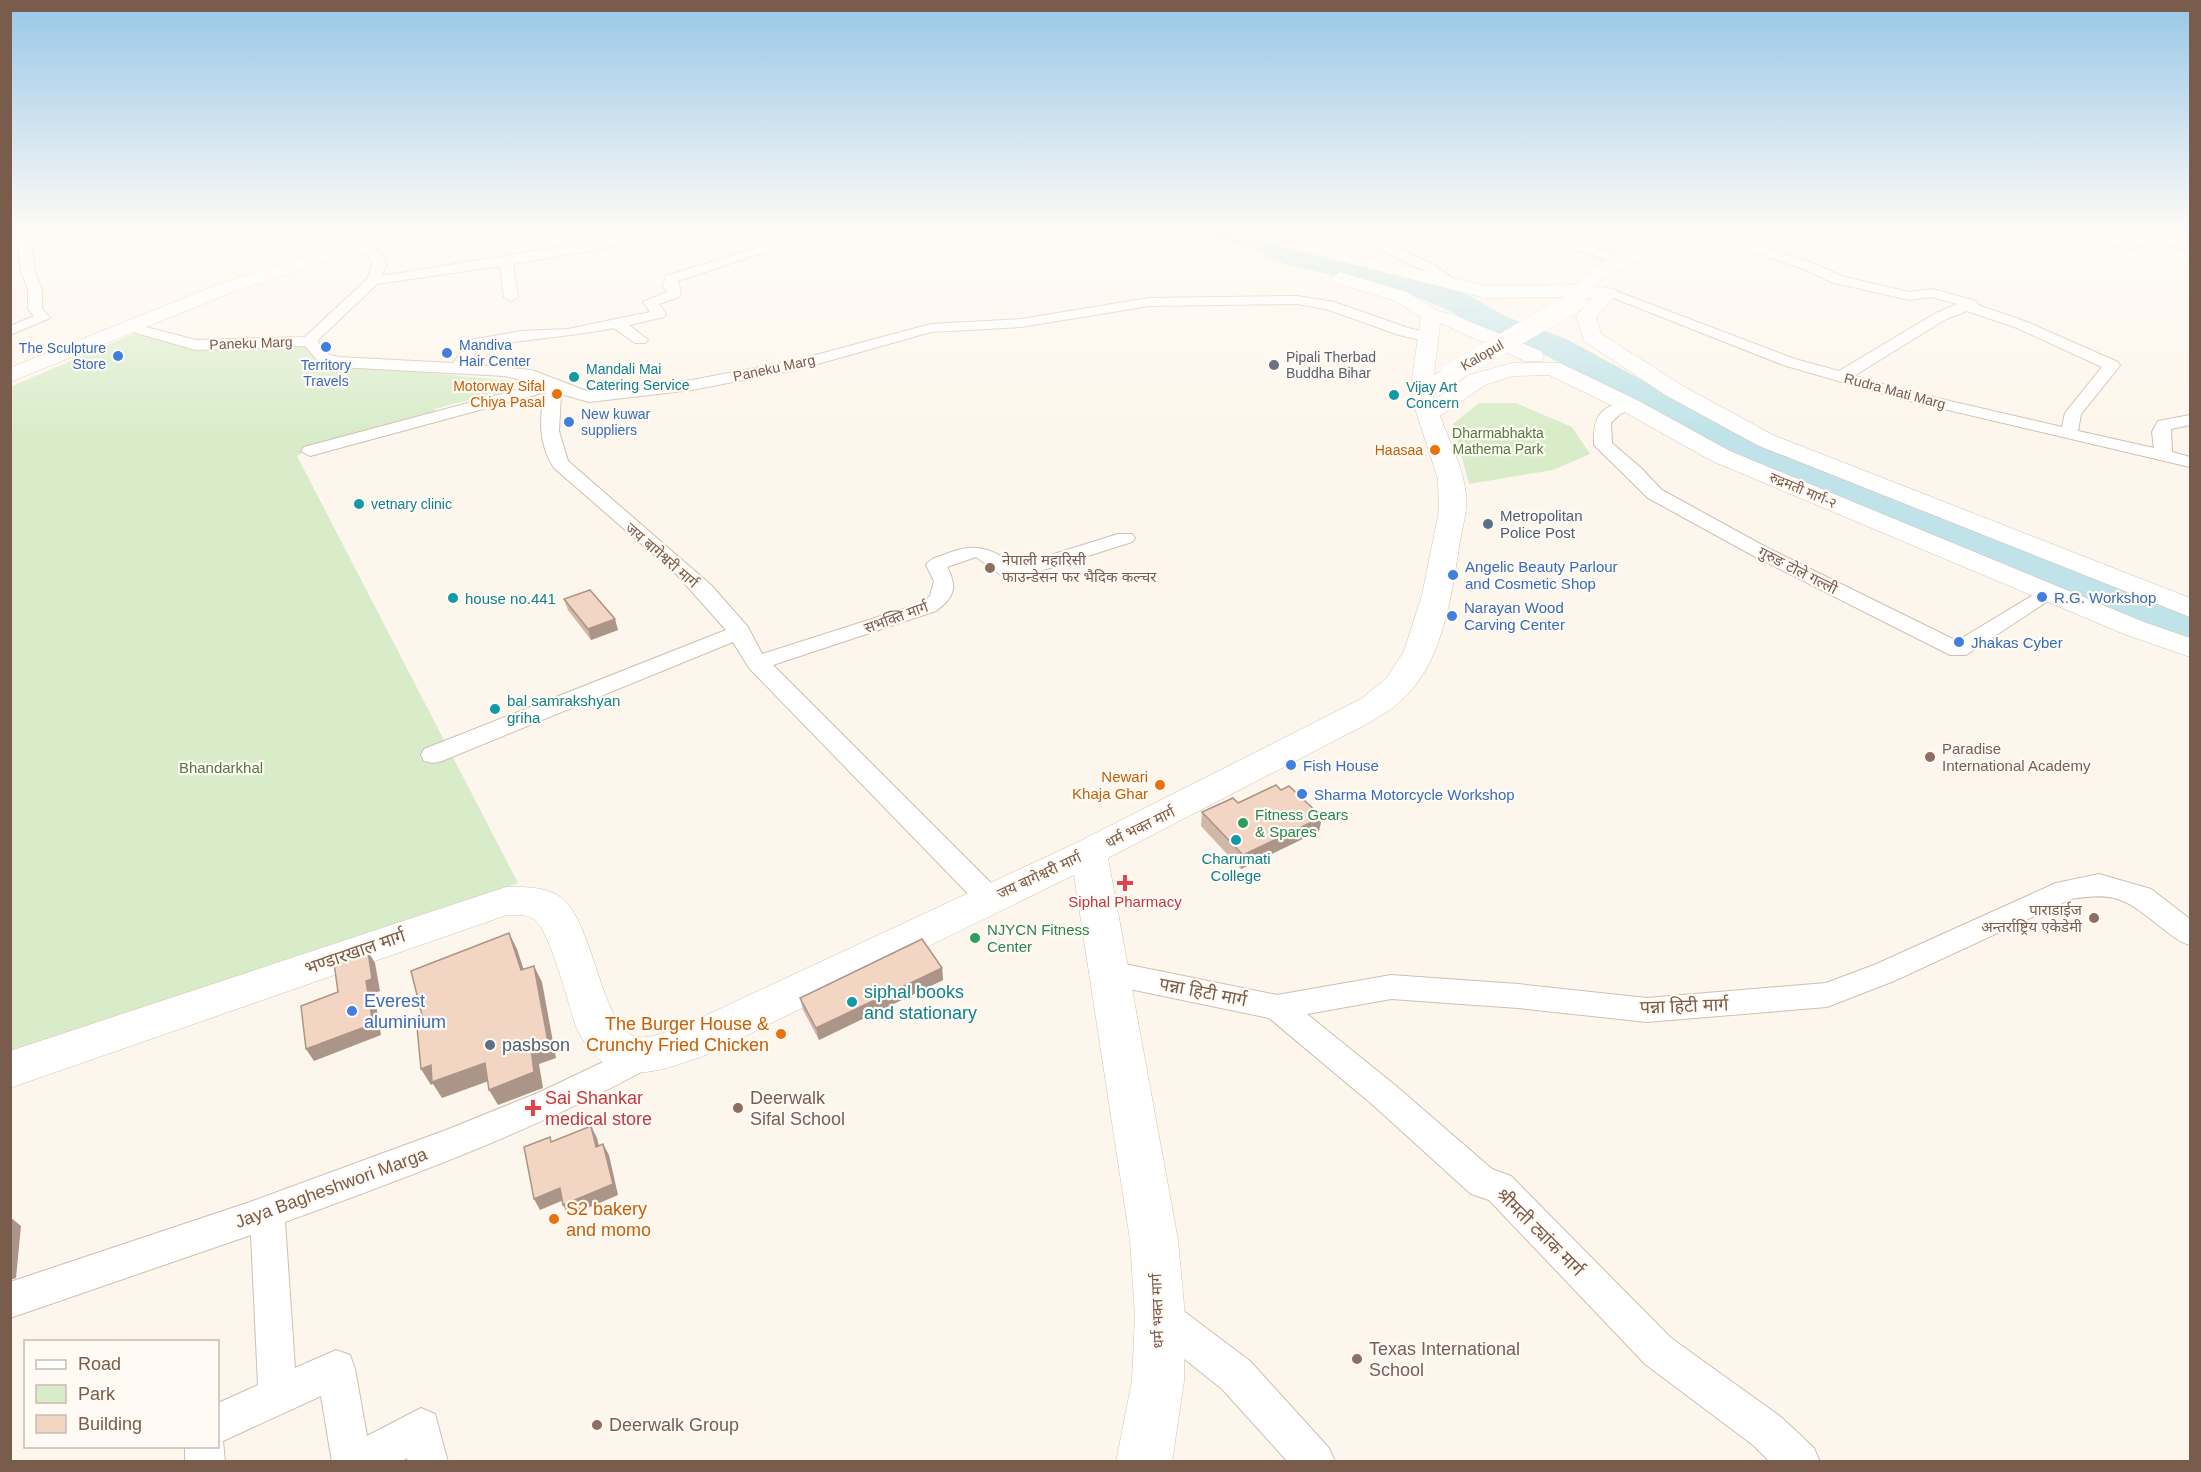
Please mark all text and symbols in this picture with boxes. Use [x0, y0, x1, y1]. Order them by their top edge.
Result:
street label: Paneku Marg [209, 334, 293, 352]
street label: Kalopul [1458, 336, 1506, 374]
place label: Mandiva Hair Center [459, 337, 531, 369]
place label: The Sculpture Store [19, 340, 106, 372]
marker: Territory Travels [319, 340, 333, 354]
marker: Mandiva Hair Center [440, 346, 454, 360]
marker: The Sculpture Store [111, 349, 125, 363]
place label: Pipali Therbad Buddha Bihar [1286, 349, 1376, 381]
street label: Paneku Marg [732, 352, 816, 384]
place label: Territory Travels [301, 357, 351, 389]
marker: Pipali Therbad Buddha Bihar [1267, 358, 1281, 372]
place label: Mandali Mai Catering Service [586, 361, 690, 393]
marker: Mandali Mai Catering Service [567, 370, 581, 384]
street label: Rudra Mati Marg [1843, 370, 1947, 412]
place label: Motorway Sifal Chiya Pasal [453, 378, 545, 410]
place label: Vijay Art Concern [1406, 379, 1459, 411]
marker: Motorway Sifal Chiya Pasal [550, 387, 564, 401]
marker: Vijay Art Concern [1387, 388, 1401, 402]
place label: New kuwar suppliers [581, 406, 651, 438]
marker: New kuwar suppliers [562, 415, 576, 429]
park label: Dharmabhakta Mathema Park [1452, 425, 1545, 457]
place label: Haasaa [1375, 442, 1423, 458]
marker: Haasaa [1428, 443, 1442, 457]
street label: रुद्रमती मार्ग-२ [1767, 469, 1839, 511]
place label: vetnary clinic [371, 496, 452, 512]
marker: vetnary clinic [352, 497, 366, 511]
place label: Metropolitan Police Post [1500, 507, 1583, 541]
marker: Metropolitan Police Post [1481, 517, 1495, 531]
street label: जय बागेश्वरी मार्ग [622, 519, 703, 592]
street label: गुरुङ टोले गल्ली [1755, 543, 1841, 599]
place label: नेपाली महारिसी फाउन्डेसन फर भैदिक कल्चर [1002, 551, 1157, 585]
place label: Angelic Beauty Parlour and Cosmetic Shop [1465, 558, 1618, 592]
marker: नेपाली महारिसी फाउन्डेसन फर भैदिक कल्चर [983, 561, 997, 575]
marker: Angelic Beauty Parlour and Cosmetic Shop [1446, 568, 1460, 582]
place label: R.G. Workshop [2054, 589, 2156, 606]
place label: house no.441 [465, 590, 556, 607]
marker: R.G. Workshop [2035, 590, 2049, 604]
marker: house no.441 [446, 591, 460, 605]
street label: सभक्ति मार्ग [862, 597, 931, 636]
place label: Narayan Wood Carving Center [1464, 599, 1565, 633]
marker: Narayan Wood Carving Center [1445, 609, 1459, 623]
place label: Jhakas Cyber [1971, 634, 2063, 651]
marker: Jhakas Cyber [1952, 635, 1966, 649]
place label: bal samrakshyan griha [507, 692, 620, 726]
marker: bal samrakshyan griha [488, 702, 502, 716]
place label: Paradise International Academy [1942, 740, 2091, 774]
marker: Paradise International Academy [1923, 750, 1937, 764]
place label: Fish House [1303, 757, 1379, 774]
marker: Fish House [1284, 758, 1298, 772]
park label: Bhandarkhal [179, 759, 263, 776]
place label: Newari Khaja Ghar [1072, 768, 1148, 802]
marker: Newari Khaja Ghar [1153, 778, 1167, 792]
place label: Sharma Motorcycle Workshop [1314, 786, 1515, 803]
marker: Sharma Motorcycle Workshop [1295, 787, 1309, 801]
street label: धर्म भक्त मार्ग [1103, 802, 1178, 851]
place label: Fitness Gears & Spares [1255, 806, 1348, 840]
marker: Fitness Gears & Spares [1236, 816, 1250, 830]
marker: Charumati College [1229, 833, 1243, 847]
street label: जय बागेश्वरी मार्ग [994, 848, 1085, 902]
place label: Charumati College [1201, 850, 1271, 884]
marker: Siphal Pharmacy [1118, 876, 1132, 890]
place label: Siphal Pharmacy [1068, 893, 1182, 910]
place label: पाराडाईज अन्तर्राष्ट्रिय एकेडेमी [1981, 901, 2083, 936]
marker: पाराडाईज अन्तर्राष्ट्रिय एकेडेमी [2087, 911, 2101, 925]
place label: NJYCN Fitness Center [987, 921, 1090, 955]
street label: भण्डारखाल मार्ग [302, 924, 409, 979]
marker: NJYCN Fitness Center [968, 931, 982, 945]
street label: पन्ना हिटी मार्ग [1158, 973, 1250, 1010]
place label: siphal books and stationary [864, 982, 977, 1023]
place label: Everest aluminium [364, 991, 446, 1032]
street label: पन्ना हिटी मार्ग [1639, 993, 1730, 1018]
marker: siphal books and stationary [845, 995, 859, 1009]
marker: Everest aluminium [345, 1004, 359, 1018]
place label: The Burger House & Crunchy Fried Chicken [586, 1014, 769, 1055]
marker: The Burger House & Crunchy Fried Chicken [774, 1027, 788, 1041]
place label: pasbson [502, 1035, 570, 1055]
marker: pasbson [483, 1038, 497, 1052]
place label: Sai Shankar medical store [545, 1088, 652, 1129]
place label: Deerwalk Sifal School [750, 1088, 845, 1129]
marker: Sai Shankar medical store [526, 1101, 540, 1115]
marker: Deerwalk Sifal School [731, 1101, 745, 1115]
street label: Jaya Bagheshwori Marga [232, 1144, 431, 1232]
street label: श्रीमती ट्यांक मार्ग [1492, 1183, 1589, 1281]
place label: S2 bakery and momo [566, 1199, 651, 1240]
marker: S2 bakery and momo [547, 1212, 561, 1226]
street label: धर्म भक्त मार्ग [1147, 1272, 1167, 1349]
place label: Texas International School [1369, 1339, 1520, 1380]
legend [24, 1340, 219, 1448]
marker: Texas International School [1350, 1352, 1364, 1366]
text: Road [78, 1354, 121, 1374]
text: Park [78, 1384, 116, 1404]
text: Building [78, 1414, 142, 1434]
place label: Deerwalk Group [609, 1415, 739, 1435]
marker: Deerwalk Group [590, 1418, 604, 1432]

